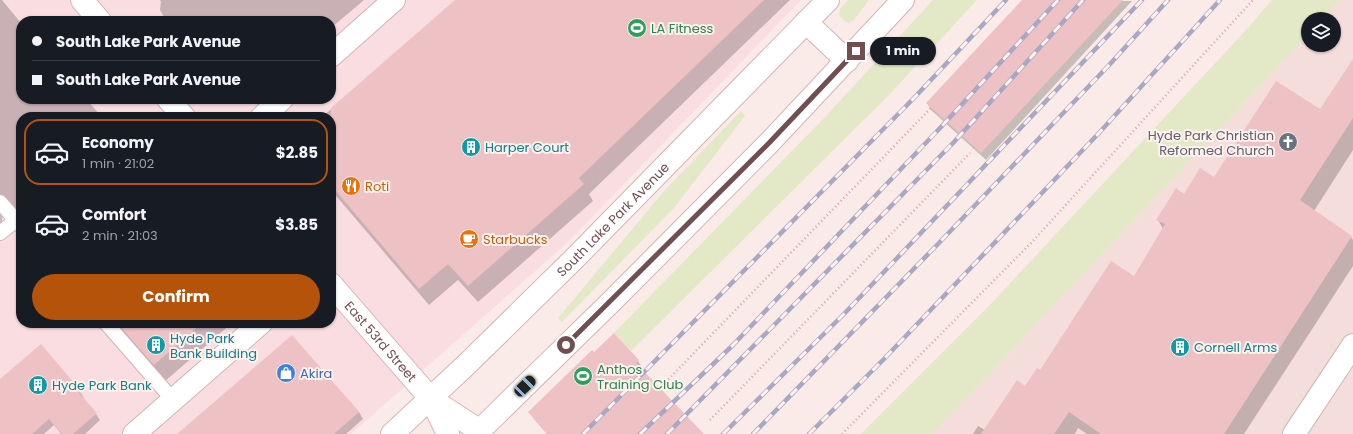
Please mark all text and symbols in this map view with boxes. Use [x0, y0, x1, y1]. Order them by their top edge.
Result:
map controls [1301, 12, 1341, 52]
button: layers [1301, 12, 1341, 52]
sports icon: LA Fitness [626, 17, 648, 39]
place label: LA Fitness [651, 19, 713, 38]
text: South Lake Park Avenue [56, 31, 241, 52]
callout: 1 min [870, 37, 936, 65]
text: 1 min [886, 41, 920, 60]
route end [847, 42, 865, 60]
text: South Lake Park Avenue [56, 69, 241, 90]
place label: Hyde Park Christian Reformed Church [1148, 126, 1274, 160]
church icon: Hyde Park Christian Reformed Church [1277, 131, 1299, 153]
text: Economy [82, 132, 154, 153]
icon: car [34, 134, 70, 170]
building icon: Harper Court [460, 136, 482, 158]
place label: Harper Court [485, 138, 569, 157]
text: $2.85 [276, 142, 318, 163]
text: 1 min · 21:02 [82, 154, 154, 173]
street label: South Lake Park Avenue [552, 158, 674, 281]
restaurant icon: Roti [340, 175, 362, 197]
place label: Roti [365, 177, 389, 196]
text: Comfort [82, 204, 146, 225]
icon: car [34, 206, 70, 242]
text: $3.85 [275, 214, 318, 235]
text: 2 min · 21:03 [82, 226, 158, 245]
cafe icon: Starbucks [458, 228, 480, 250]
place label: Starbucks [483, 230, 548, 249]
button: Confirm [32, 274, 320, 320]
street label: East 53rd Street [340, 297, 421, 386]
place label: Hyde Park Bank Building [170, 329, 257, 363]
building icon: Hyde Park Bank Building [145, 334, 167, 356]
route start [557, 336, 575, 354]
building icon: Cornell Arms [1169, 336, 1191, 358]
place label: Cornell Arms [1194, 338, 1277, 357]
place label: Anthos Training Club [597, 360, 684, 394]
shop icon: Akira [275, 362, 297, 384]
place label: Akira [300, 364, 332, 383]
sports icon: Anthos Training Club [572, 365, 594, 387]
car [512, 373, 538, 399]
building icon: Hyde Park Bank [27, 374, 49, 396]
place label: Hyde Park Bank [52, 376, 152, 395]

